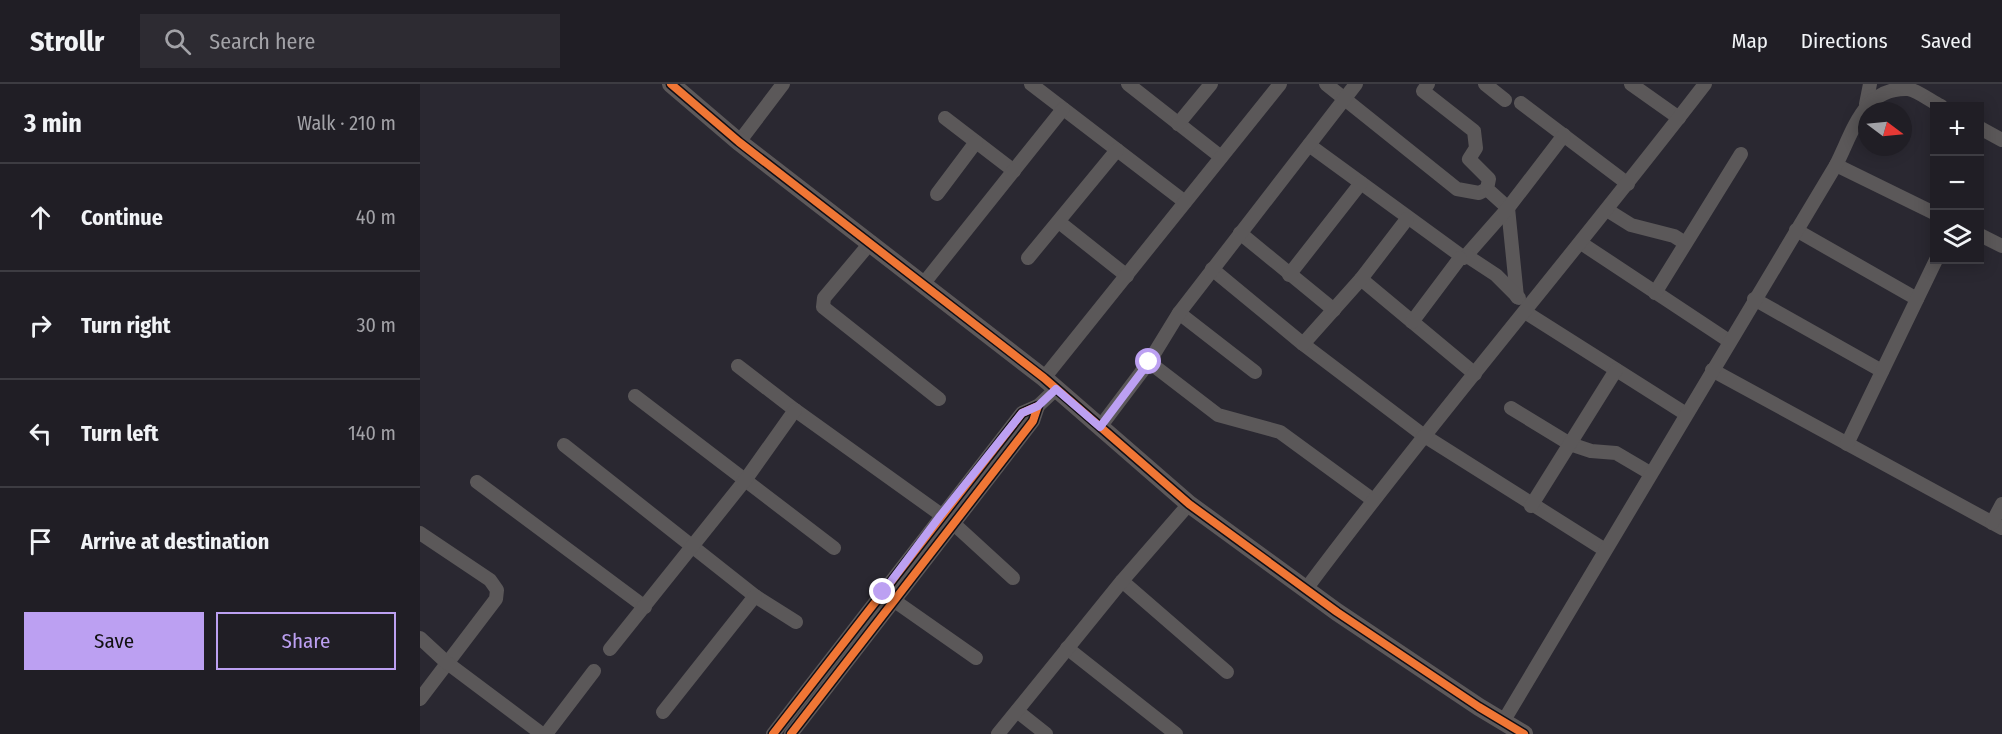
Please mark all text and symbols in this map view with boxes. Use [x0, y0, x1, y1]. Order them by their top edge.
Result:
search box [140, 14, 560, 68]
text: Strollr [30, 25, 104, 58]
icon: search [161, 25, 194, 58]
text: Search here [209, 28, 315, 55]
text: Map [1731, 28, 1768, 54]
text: Directions [1801, 28, 1888, 54]
text: Saved [1921, 28, 1972, 54]
north arrow [1858, 102, 1912, 156]
map controls [1930, 102, 1984, 264]
button: + [1930, 102, 1984, 156]
text: 3 min [24, 108, 82, 139]
text: Walk · 210 m [297, 111, 396, 135]
button: − [1930, 156, 1984, 210]
icon: ahead [24, 201, 57, 234]
text: Continue [81, 204, 163, 231]
text: 40 m [356, 205, 396, 229]
button: layers [1930, 210, 1984, 264]
icon: right [24, 309, 57, 342]
text: Turn right [81, 312, 170, 339]
text: 30 m [356, 313, 396, 337]
route start [1135, 348, 1161, 374]
icon: left [24, 417, 57, 450]
text: Turn left [81, 420, 159, 447]
text: 140 m [348, 421, 396, 445]
icon: arrive [24, 525, 57, 558]
text: Arrive at destination [81, 528, 269, 555]
route end [869, 578, 895, 604]
button: Save [24, 612, 204, 670]
button: Share [216, 612, 396, 670]

